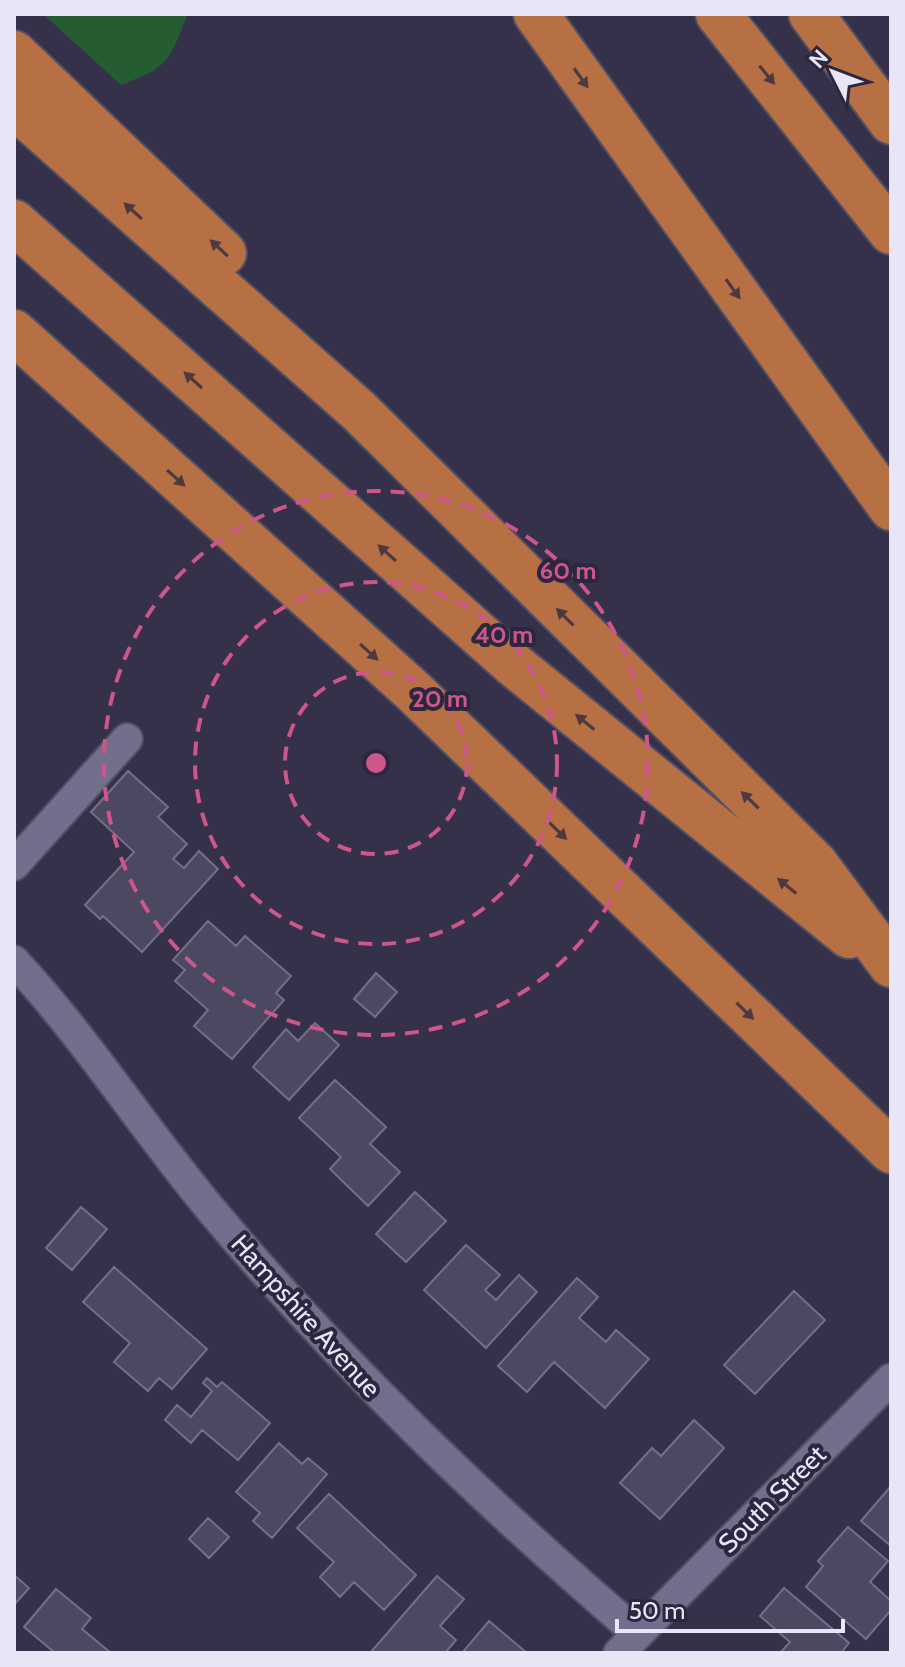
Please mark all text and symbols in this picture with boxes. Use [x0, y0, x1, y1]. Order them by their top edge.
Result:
north arrow [793, 32, 873, 112]
text: N [803, 44, 834, 74]
one-way arrow [758, 64, 775, 84]
one-way arrow [573, 67, 588, 88]
one-way arrow [123, 203, 143, 220]
one-way arrow [210, 239, 229, 258]
one-way arrow [725, 278, 740, 299]
one-way arrow [183, 372, 202, 390]
one-way arrow [166, 469, 186, 487]
one-way arrow [378, 545, 398, 562]
text: 60 m [540, 556, 596, 585]
one-way arrow [556, 608, 575, 626]
text: 40 m [475, 620, 533, 649]
one-way arrow [360, 642, 379, 660]
text: 20 m [412, 684, 468, 713]
one-way arrow [575, 714, 595, 731]
centre of rings [362, 749, 390, 777]
one-way arrow [741, 791, 760, 809]
one-way arrow [548, 821, 567, 839]
one-way arrow [777, 878, 797, 894]
one-way arrow [735, 1001, 754, 1020]
street label: Hampshire Avenue [225, 1228, 387, 1404]
street label: South Street [712, 1439, 832, 1559]
scale bar [617, 1583, 843, 1633]
text: 50 m [629, 1596, 685, 1625]

